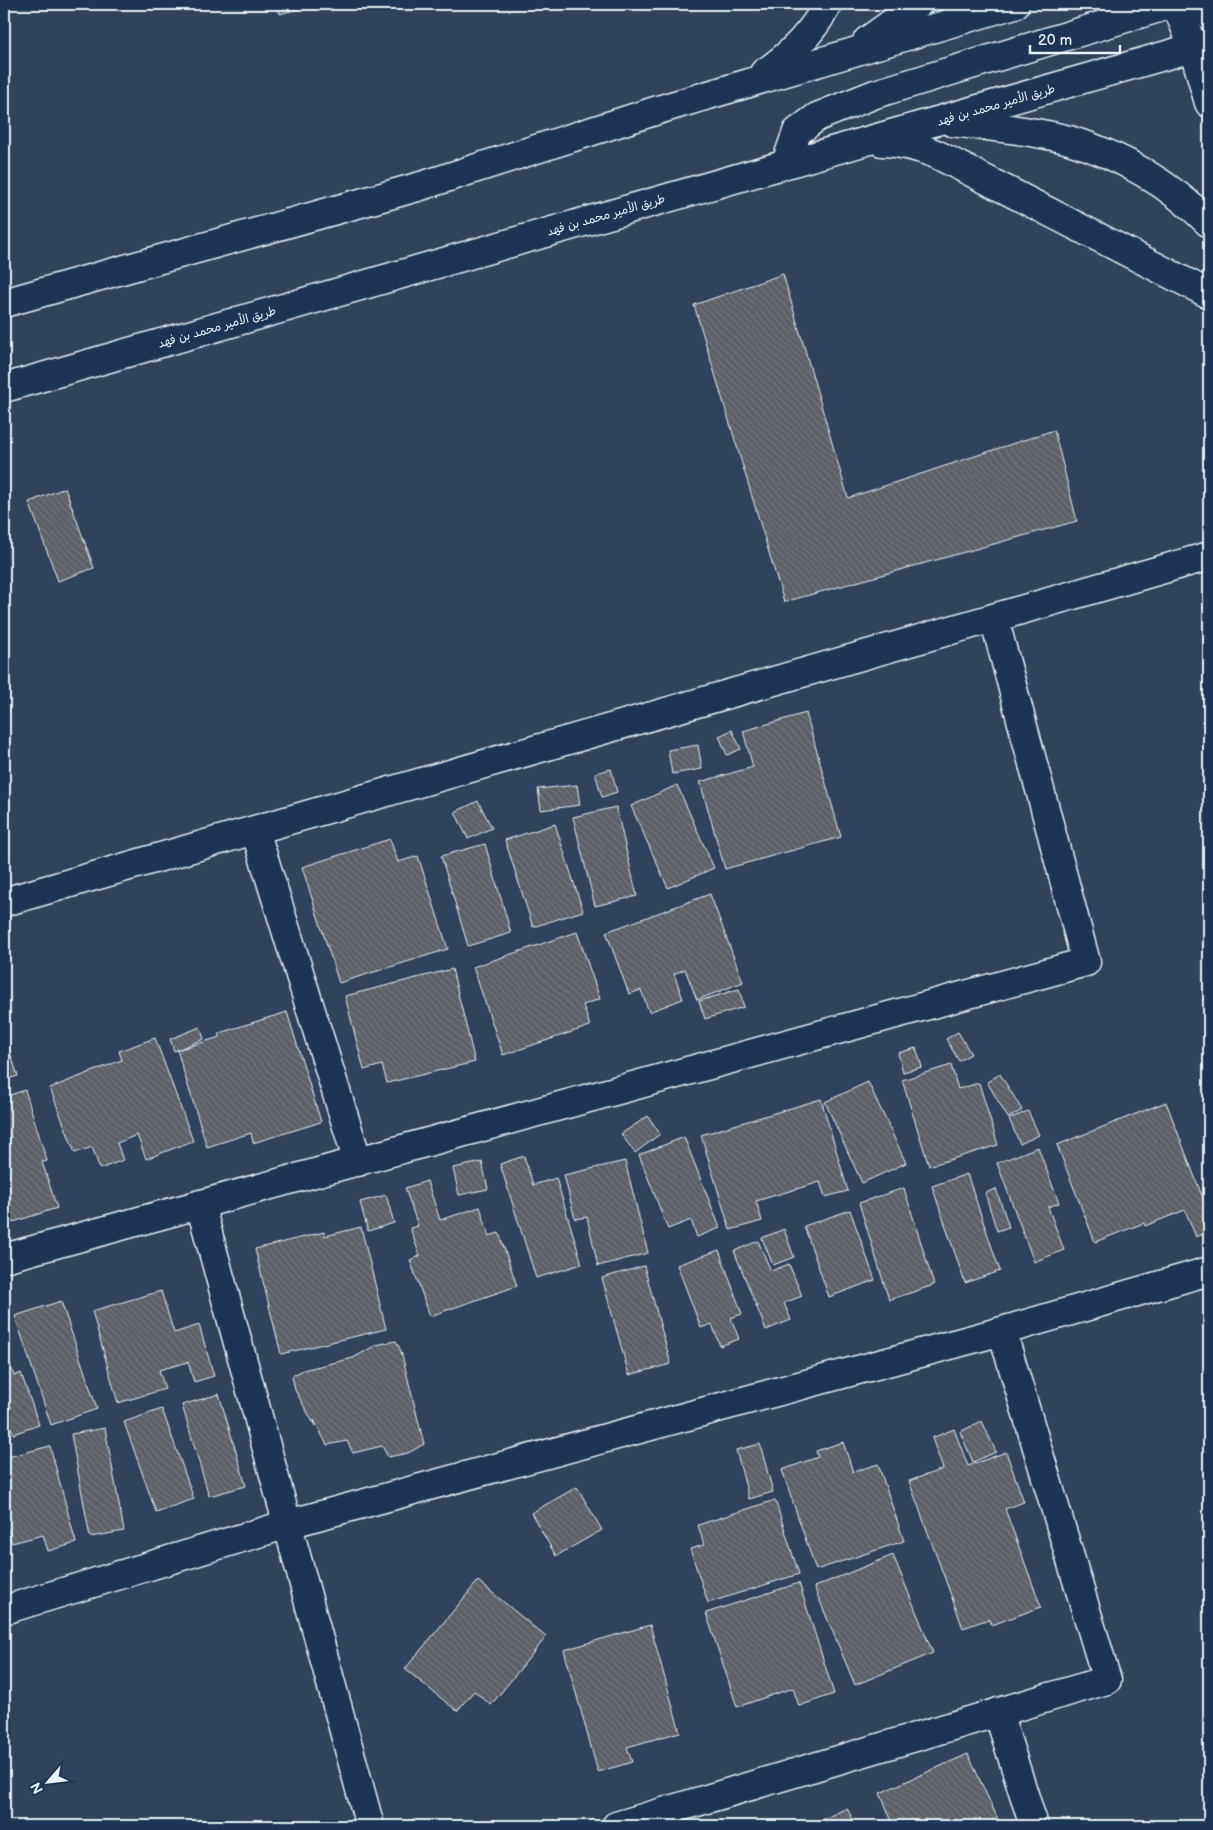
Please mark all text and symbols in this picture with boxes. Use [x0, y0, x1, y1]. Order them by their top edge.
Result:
scale bar [1030, 22, 1120, 54]
text: 20 m [1038, 31, 1072, 50]
street label: طريق الأمير محمد بن فهد [935, 80, 1057, 130]
street label: طريق الأمير محمد بن فهد [545, 190, 667, 240]
street label: طريق الأمير محمد بن فهد [156, 302, 278, 352]
north arrow [22, 1758, 72, 1808]
text: N [27, 1779, 47, 1797]

